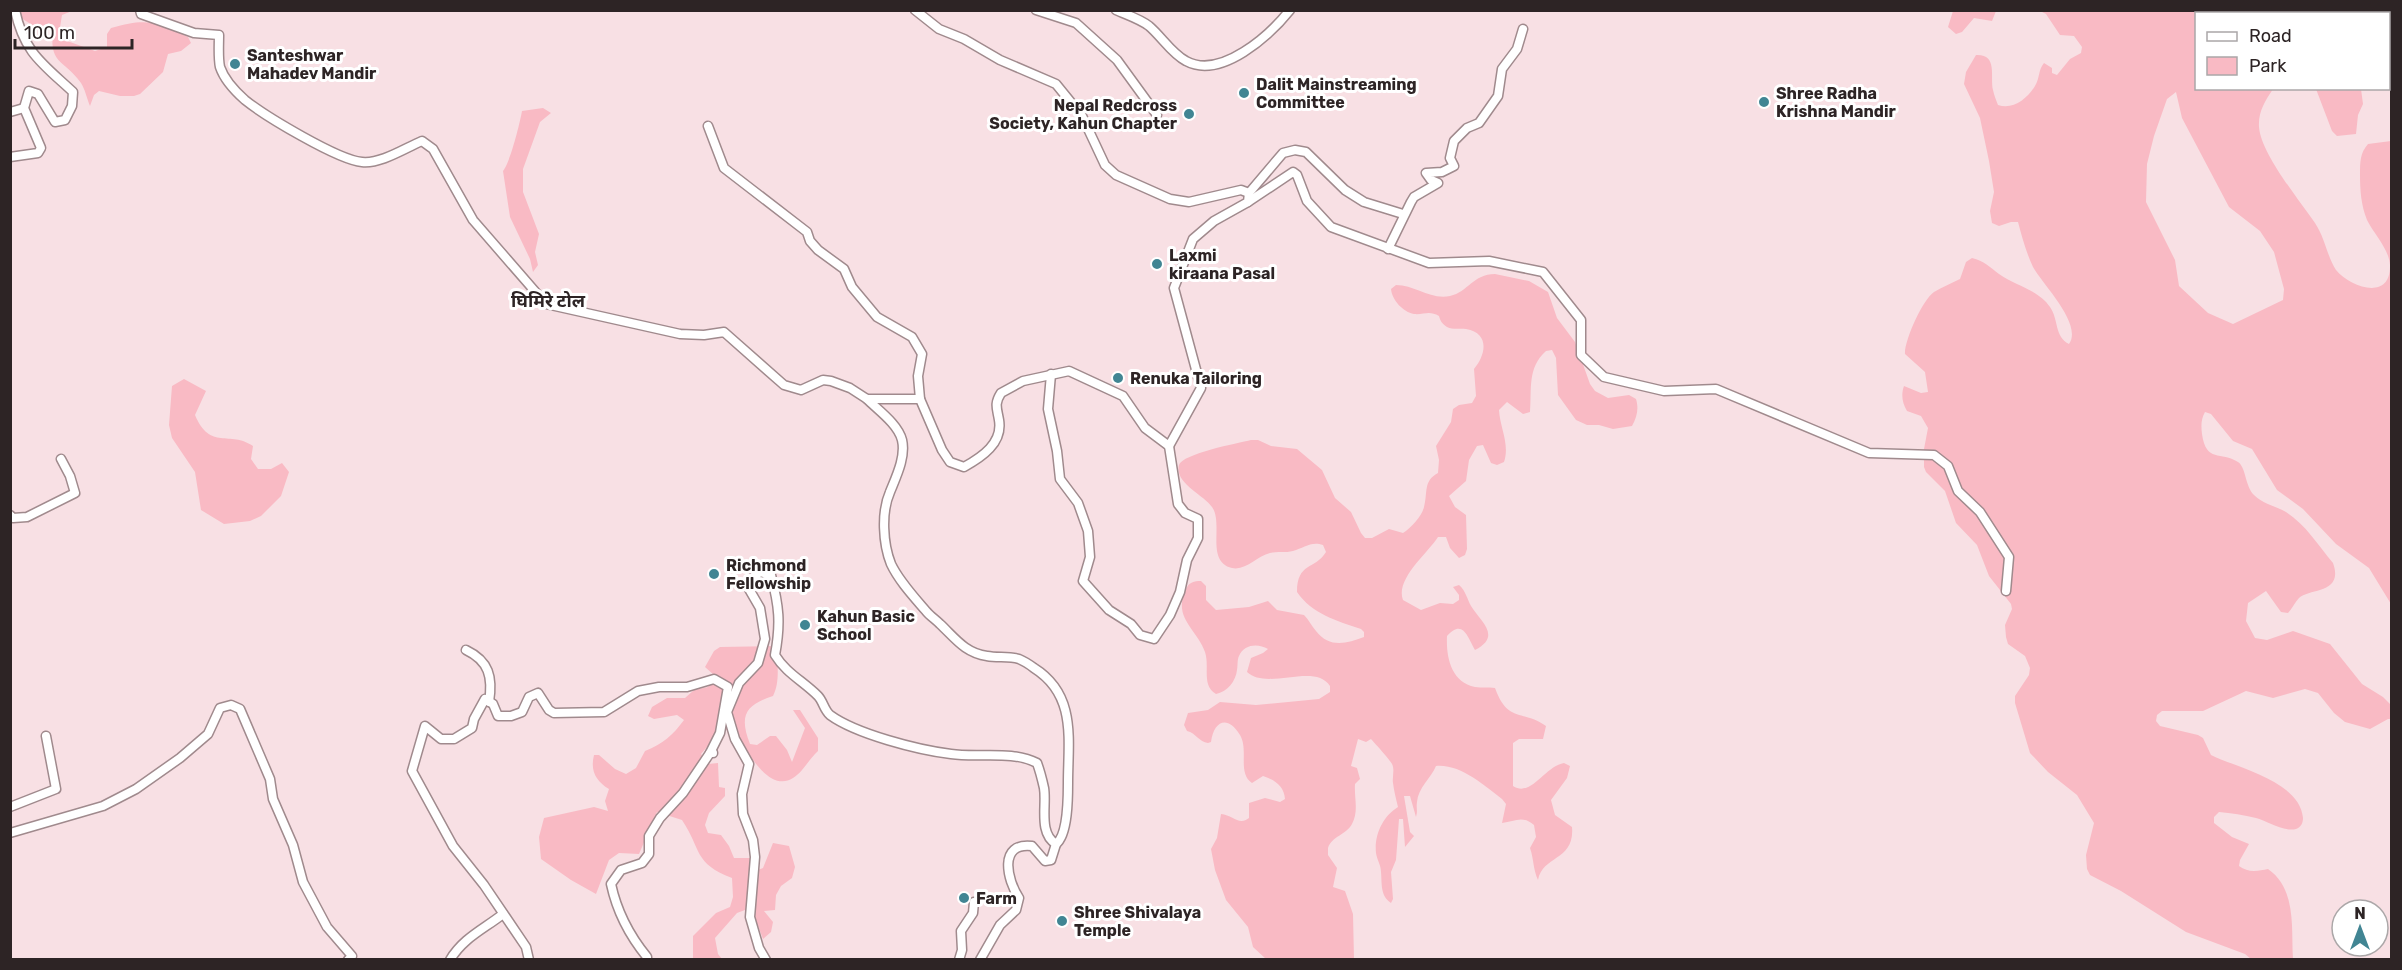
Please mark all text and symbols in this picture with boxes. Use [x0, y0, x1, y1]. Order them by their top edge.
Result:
scale bar [15, 12, 132, 50]
legend [2195, 12, 2390, 90]
text: 100 m [24, 22, 75, 44]
text: Road [2249, 25, 2292, 47]
place label: Santeshwar Mahadev Mandir [247, 46, 377, 83]
text: Park [2249, 55, 2287, 77]
marker: Santeshwar Mahadev Mandir [228, 57, 242, 71]
place label: Dalit Mainstreaming Committee [1256, 75, 1417, 112]
place label: Shree Radha Krishna Mandir [1776, 84, 1896, 121]
marker: Dalit Mainstreaming Committee [1237, 86, 1251, 100]
marker: Shree Radha Krishna Mandir [1757, 95, 1771, 109]
place label: Nepal Redcross Society, Kahun Chapter [989, 96, 1178, 133]
marker: Nepal Redcross Society, Kahun Chapter [1182, 107, 1196, 121]
place label: Laxmi kiraana Pasal [1169, 246, 1275, 283]
marker: Laxmi kiraana Pasal [1150, 257, 1164, 271]
district label: घिमिरे टोल [511, 290, 586, 312]
place label: Renuka Tailoring [1130, 369, 1262, 388]
marker: Renuka Tailoring [1111, 371, 1125, 385]
place label: Richmond Fellowship [726, 556, 811, 593]
marker: Richmond Fellowship [707, 567, 721, 581]
place label: Kahun Basic School [817, 607, 915, 644]
marker: Kahun Basic School [798, 618, 812, 632]
place label: Farm [976, 889, 1017, 908]
marker: Farm [957, 891, 971, 905]
north arrow [2330, 898, 2390, 958]
place label: Shree Shivalaya Temple [1074, 903, 1201, 940]
text: N [2354, 904, 2366, 923]
marker: Shree Shivalaya Temple [1055, 914, 1069, 928]

